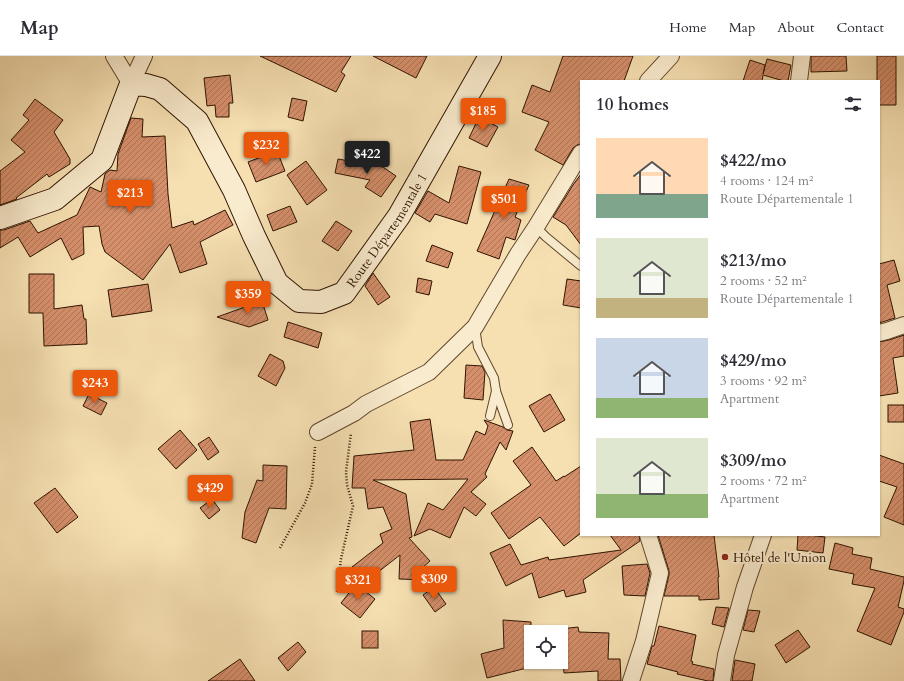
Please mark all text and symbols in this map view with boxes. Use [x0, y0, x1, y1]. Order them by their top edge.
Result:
text: Map [20, 15, 59, 41]
text: Home [669, 18, 707, 37]
text: Map [729, 18, 755, 37]
text: About [777, 18, 814, 37]
text: Contact [836, 18, 884, 37]
text: 10 homes [596, 93, 669, 116]
icon: filters [842, 93, 864, 115]
pin: $185 [459, 98, 507, 132]
text: $185 [470, 102, 496, 120]
pin: $232 [242, 132, 290, 166]
text: $232 [253, 136, 279, 154]
pin: $422 [343, 141, 391, 175]
text: $422 [354, 145, 380, 163]
text: $422/mo [720, 149, 786, 172]
icon: home [628, 154, 676, 202]
street label: Route Départementale 1 [343, 170, 432, 291]
text: 4 rooms · 124 m² [720, 172, 813, 190]
pin: $213 [106, 180, 154, 214]
text: $213 [117, 184, 143, 202]
pin: $501 [480, 186, 528, 220]
text: $501 [491, 190, 517, 208]
text: Route Départementale 1 [720, 190, 854, 208]
text: $213/mo [720, 249, 786, 272]
icon: home [628, 254, 676, 302]
text: 2 rooms · 52 m² [720, 272, 807, 290]
pin: $359 [224, 281, 272, 315]
text: $359 [235, 285, 261, 303]
text: Route Départementale 1 [720, 290, 854, 308]
text: $429/mo [720, 349, 786, 372]
icon: home [628, 354, 676, 402]
pin: $243 [71, 370, 119, 404]
text: 3 rooms · 92 m² [720, 372, 807, 390]
text: $243 [82, 374, 108, 392]
text: Apartment [720, 390, 779, 408]
text: $309/mo [720, 449, 786, 472]
icon: home [628, 454, 676, 502]
text: 2 rooms · 72 m² [720, 472, 807, 490]
pin: $429 [186, 475, 234, 509]
text: $429 [197, 479, 223, 497]
text: Apartment [720, 490, 779, 508]
place label: Hôtel de l'Union [733, 549, 827, 567]
marker: Hôtel de l'Union [720, 552, 730, 562]
pin: $309 [410, 566, 458, 600]
pin: $321 [334, 567, 382, 601]
text: $309 [421, 570, 447, 588]
text: $321 [345, 571, 371, 589]
map controls [524, 625, 568, 669]
button: locate [524, 625, 568, 669]

